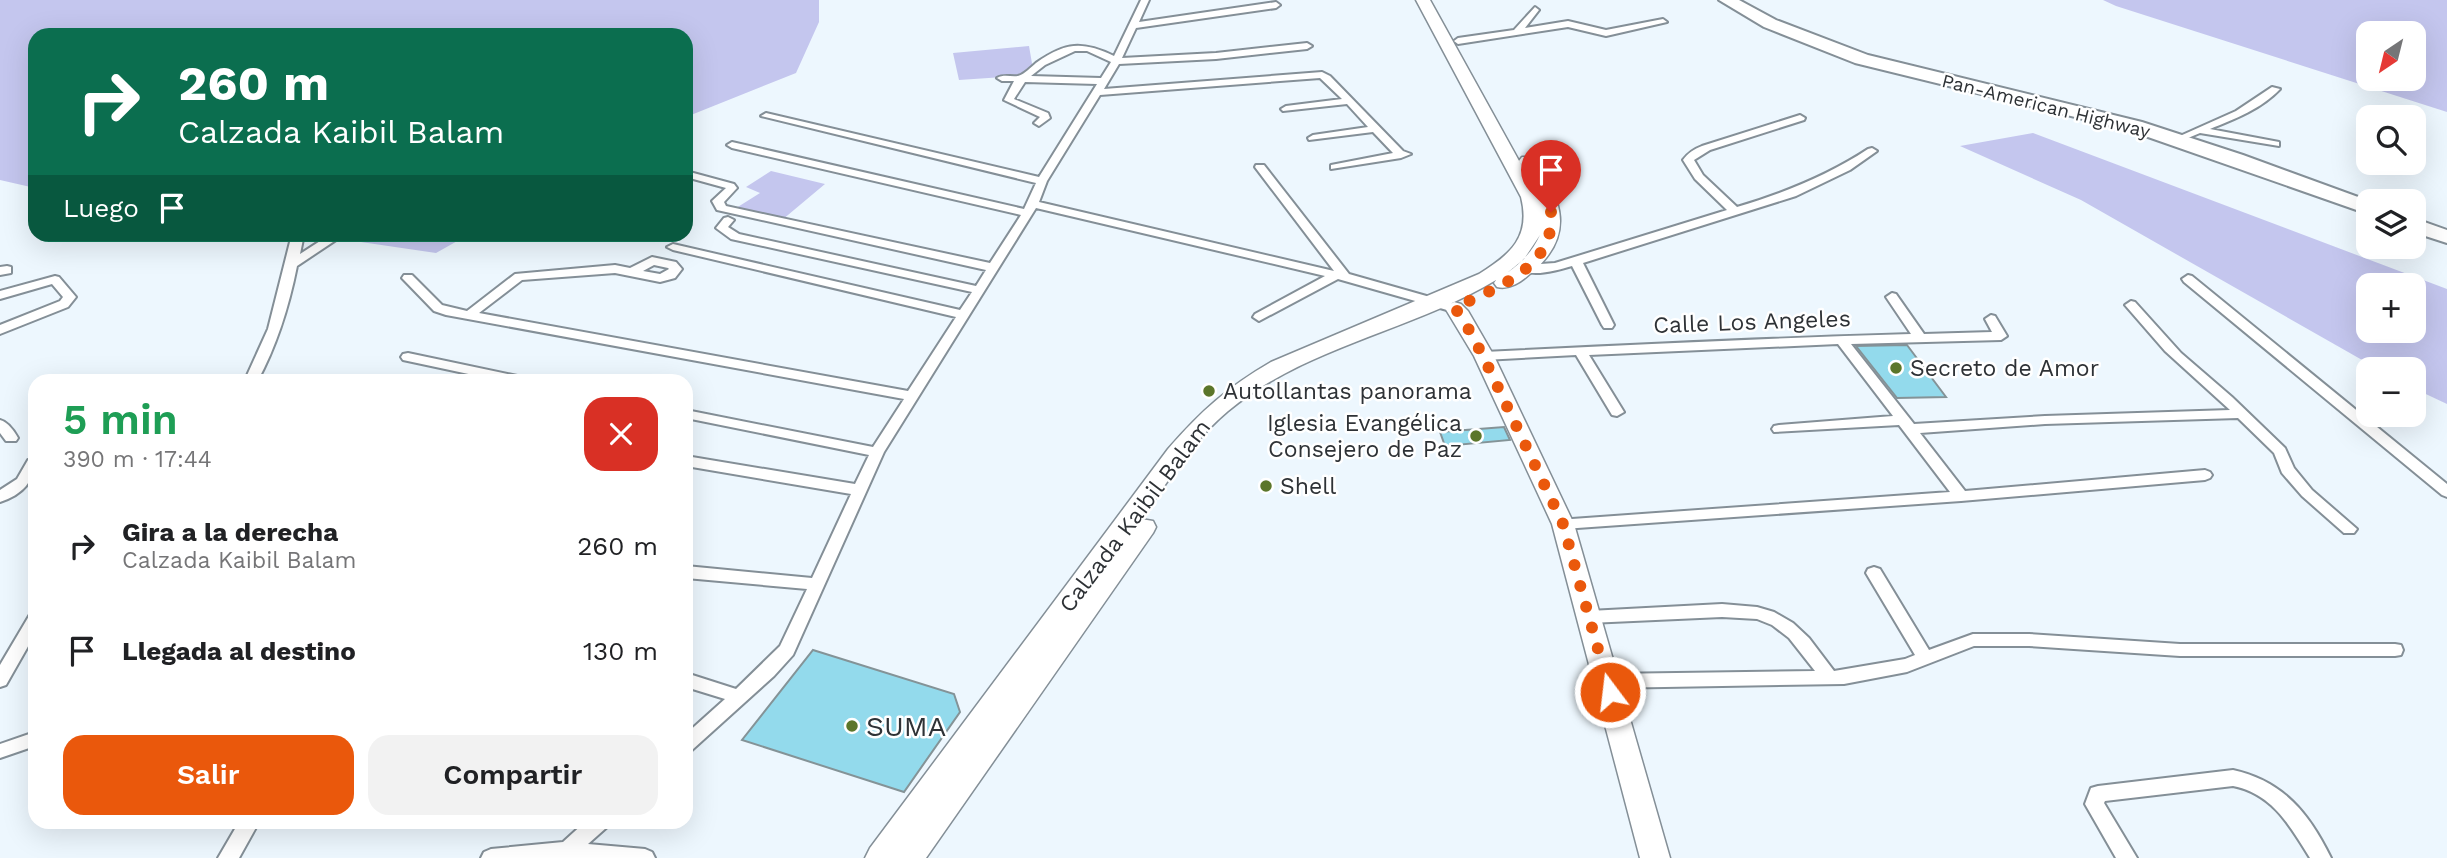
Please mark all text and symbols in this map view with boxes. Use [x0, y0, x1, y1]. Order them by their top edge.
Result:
north arrow [2356, 21, 2426, 91]
map controls [2356, 21, 2426, 427]
text: 260 m [178, 54, 329, 112]
icon: right [63, 56, 154, 147]
street label: Pan-American Highway [1939, 69, 2153, 143]
button: search [2356, 105, 2426, 175]
text: Calzada Kaibil Balam [178, 113, 504, 151]
pin [1521, 140, 1581, 212]
icon: arrive [1532, 151, 1570, 189]
icon: arrive [153, 189, 191, 227]
button: layers [2356, 189, 2426, 259]
text: Luego [63, 193, 139, 223]
button: + [2356, 273, 2426, 343]
street label: Calle Los Angeles [1653, 305, 1851, 339]
place label: Secreto de Amor [1910, 355, 2099, 382]
button: − [2356, 357, 2426, 427]
marker: Secreto de Amor [1888, 360, 1904, 376]
place label: Autollantas panorama [1223, 378, 1472, 405]
marker: Autollantas panorama [1201, 383, 1217, 399]
text: 5 min [63, 395, 178, 444]
button: close [584, 397, 658, 471]
place label: Iglesia Evangélica Consejero de Paz [1267, 410, 1462, 463]
street label: Calzada Kaibil Balam [1054, 414, 1216, 618]
marker: Iglesia Evangélica Consejero de Paz [1468, 428, 1484, 444]
text: 390 m · 17:44 [63, 446, 212, 473]
place label: Shell [1280, 473, 1336, 500]
marker: Shell [1258, 478, 1274, 494]
text: Gira a la derecha [122, 517, 338, 547]
icon: right [63, 527, 101, 565]
text: 260 m [577, 531, 658, 561]
text: Calzada Kaibil Balam [122, 547, 356, 574]
icon: arrive [63, 632, 101, 670]
text: Llegada al destino [122, 636, 356, 666]
text: 130 m [583, 636, 658, 666]
position arrow [1573, 655, 1647, 729]
place label: SUMA [866, 710, 946, 743]
marker: SUMA [844, 718, 860, 734]
button: Salir [63, 735, 354, 815]
button: Compartir [368, 735, 658, 815]

